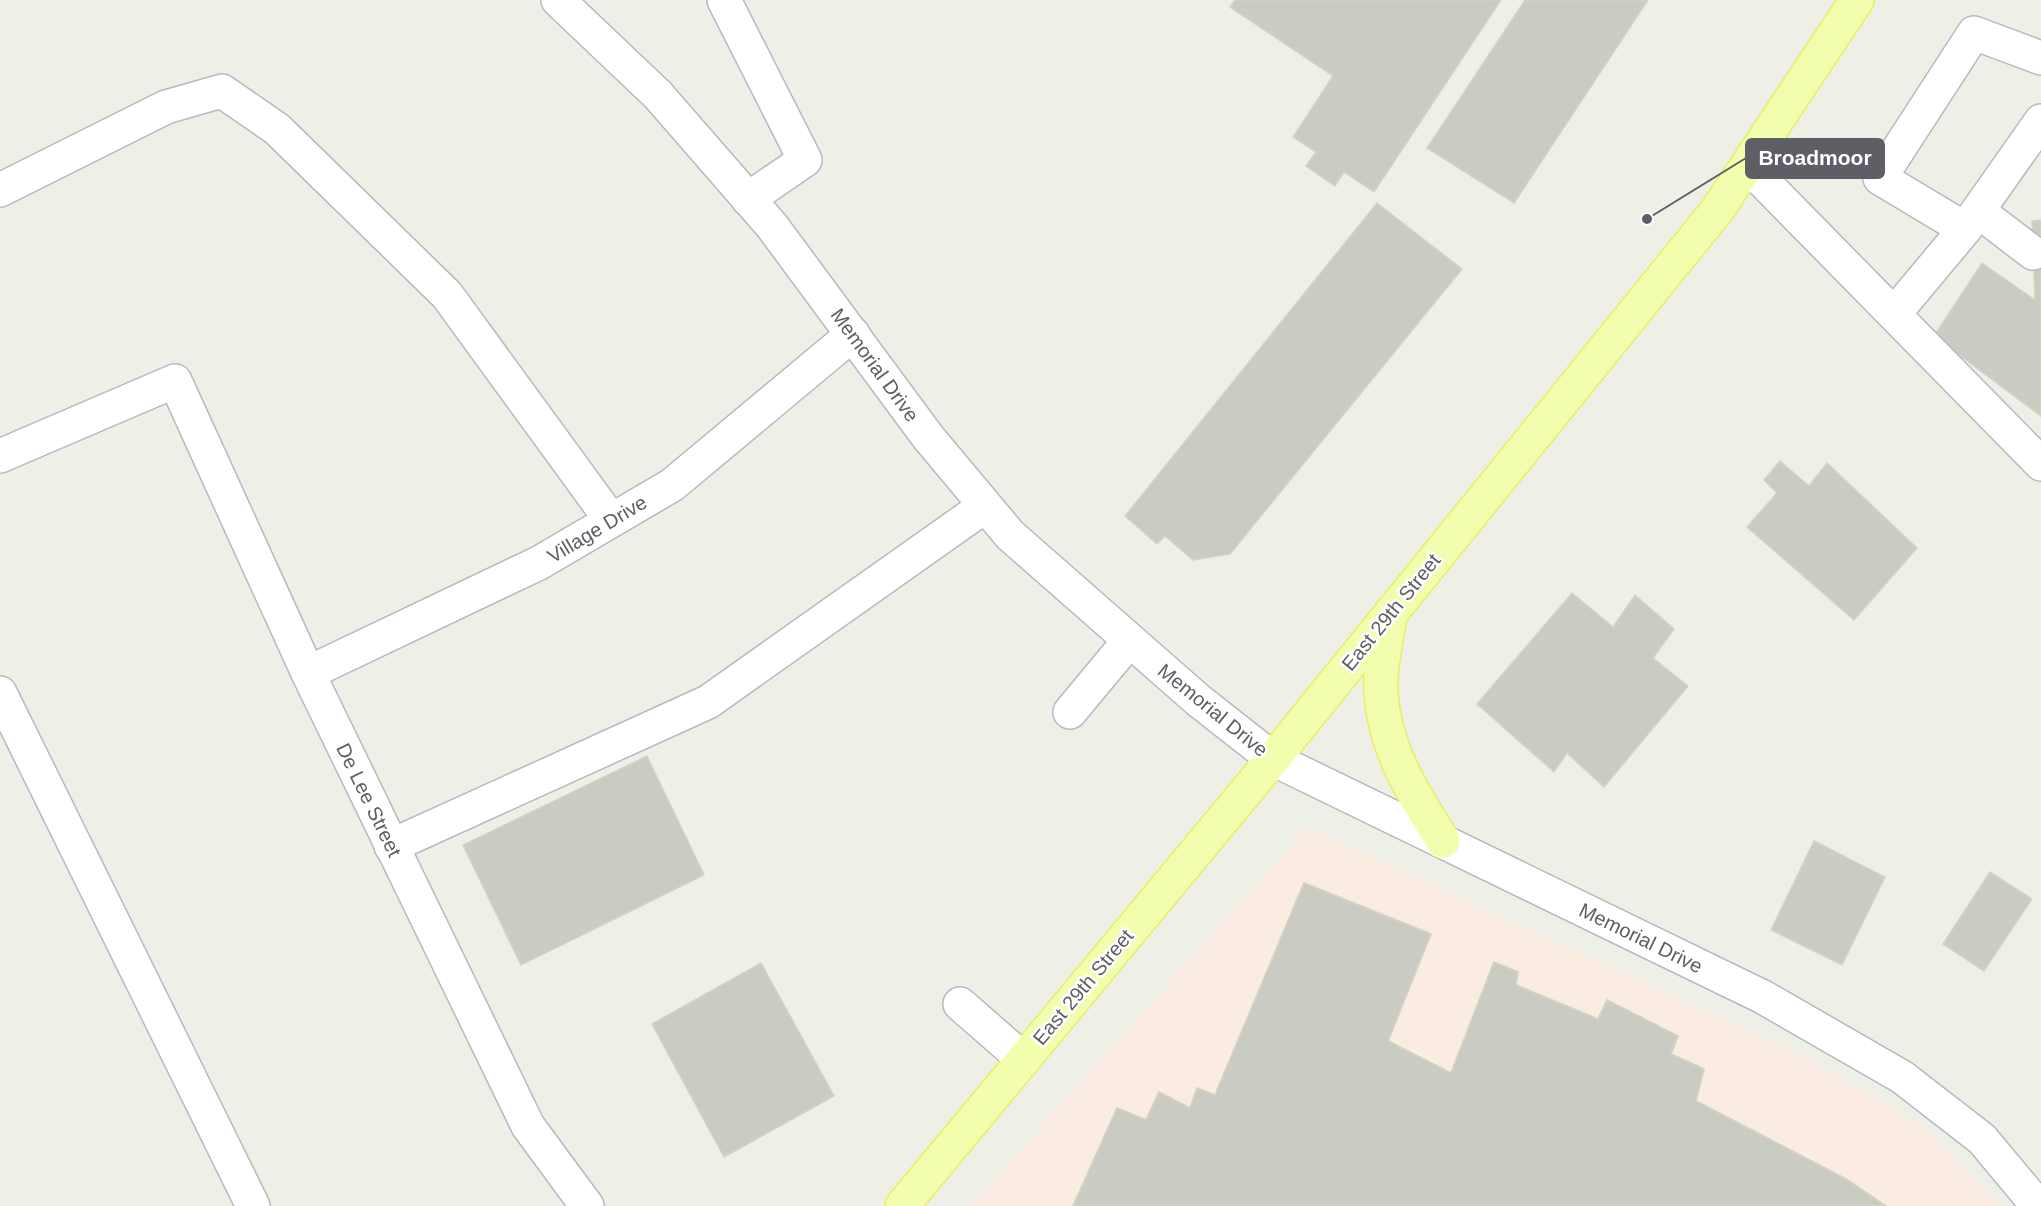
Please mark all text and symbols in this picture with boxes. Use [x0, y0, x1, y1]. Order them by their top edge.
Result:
callout: Broadmoor [1746, 139, 1884, 178]
text: Broadmoor [1758, 146, 1872, 169]
street label: Memorial Drive [827, 304, 923, 426]
street label: Village Drive [543, 491, 651, 567]
street label: East 29th Street [1337, 549, 1445, 675]
street label: Memorial Drive [1154, 659, 1272, 761]
street label: De Lee Street [332, 740, 406, 861]
street label: Memorial Drive [1576, 899, 1706, 977]
street label: East 29th Street [1028, 925, 1138, 1049]

